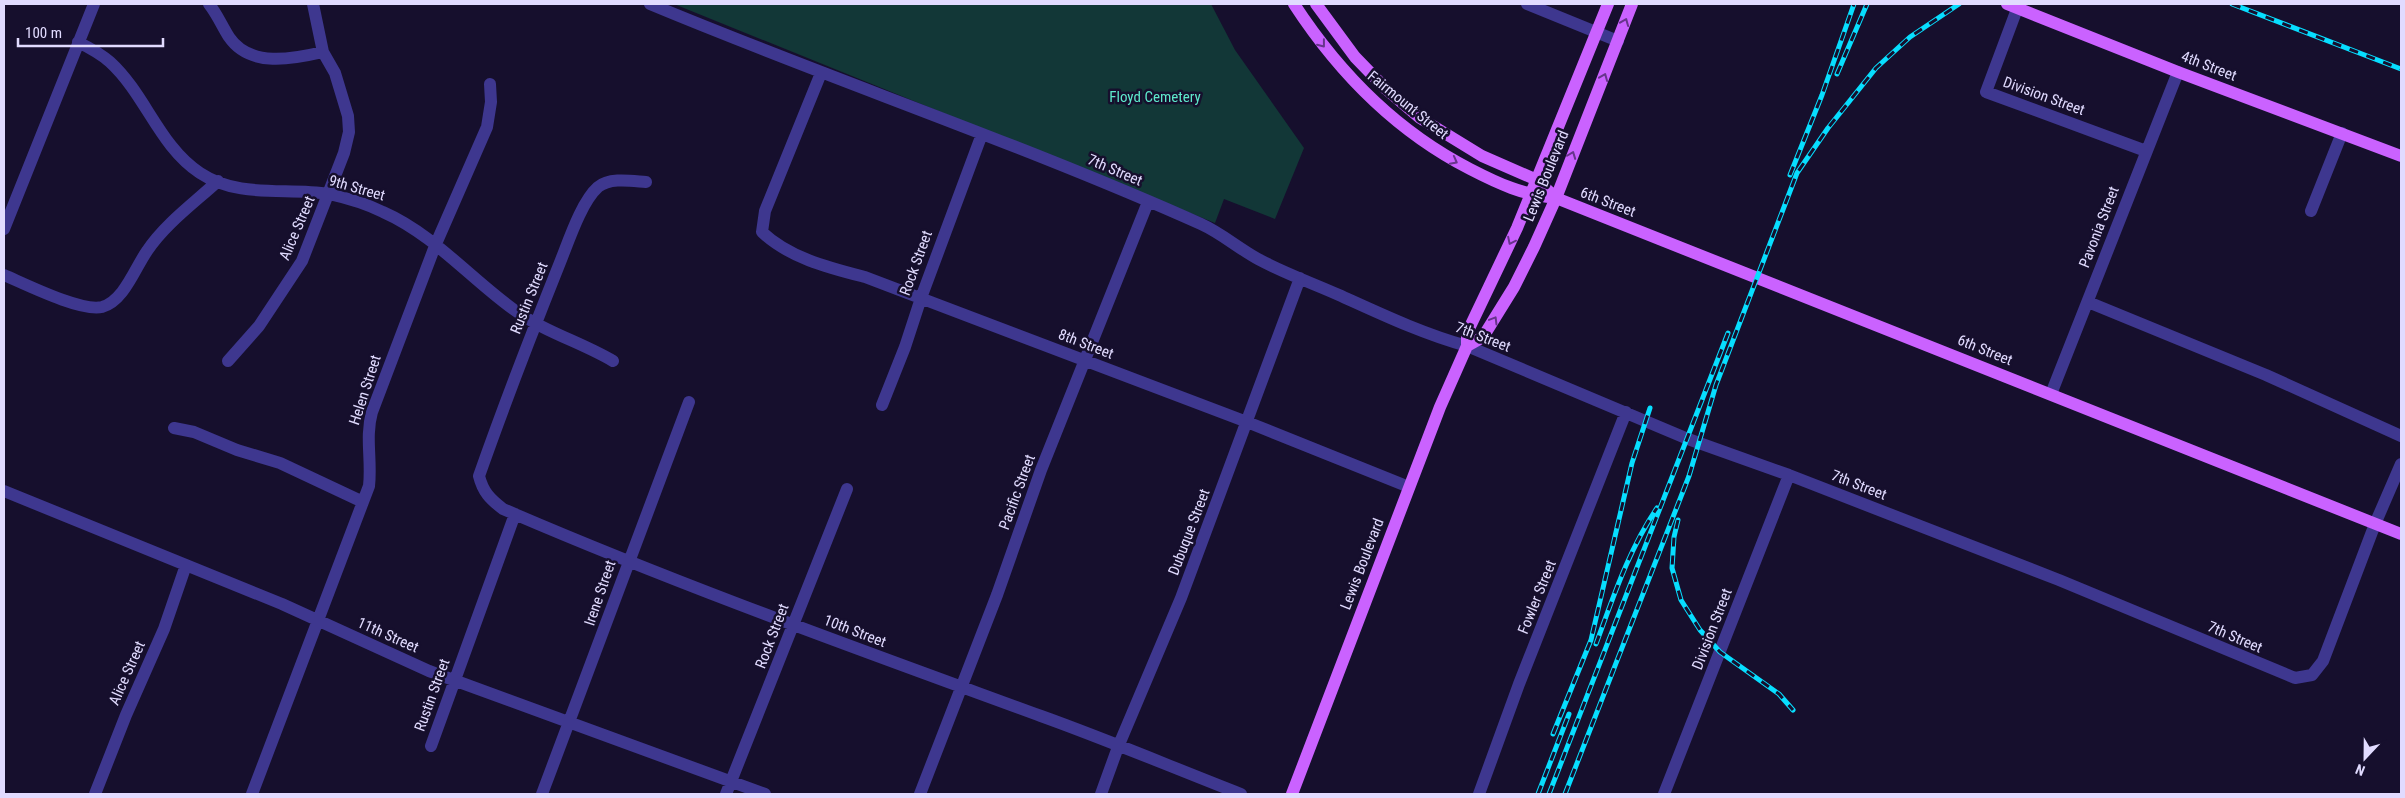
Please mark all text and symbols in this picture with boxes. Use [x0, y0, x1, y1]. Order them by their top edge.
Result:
scale bar [18, 15, 162, 47]
one-way arrow [1619, 18, 1629, 27]
text: 100 m [25, 24, 62, 42]
one-way arrow [1316, 38, 1324, 47]
street label: 4th Street [2179, 47, 2239, 85]
street label: Fairmount Street [1364, 67, 1452, 143]
one-way arrow [1598, 73, 1608, 81]
street label: Division Street [2001, 73, 2087, 119]
park label: Floyd Cemetery [1109, 88, 1201, 106]
street label: Lewis Boulevard [1520, 128, 1572, 224]
street label: 7th Street [1085, 150, 1145, 190]
one-way arrow [1566, 151, 1577, 160]
one-way arrow [1449, 155, 1458, 165]
street label: 9th Street [327, 171, 387, 205]
street label: 6th Street [1578, 183, 1638, 221]
street label: Pavonia Street [2075, 184, 2123, 270]
street label: Alice Street [275, 193, 319, 263]
street label: Rock Street [896, 228, 936, 298]
one-way arrow [1507, 236, 1518, 245]
street label: Rustin Street [506, 259, 552, 337]
one-way arrow [1487, 316, 1497, 325]
street label: 7th Street [1453, 318, 1513, 356]
street label: 8th Street [1056, 325, 1116, 363]
street label: 6th Street [1955, 331, 2015, 369]
street label: Helen Street [345, 353, 385, 427]
street label: Pacific Street [995, 452, 1039, 532]
street label: 7th Street [1829, 466, 1889, 504]
street label: Dubuque Street [1164, 486, 1214, 578]
street label: Lewis Boulevard [1336, 516, 1388, 612]
street label: Fowler Street [1514, 557, 1560, 637]
street label: Irene Street [580, 558, 620, 628]
street label: Division Street [1688, 586, 1736, 672]
street label: Rock Street [751, 601, 793, 671]
street label: 10th Street [821, 611, 889, 651]
street label: 11th Street [355, 614, 421, 656]
street label: 7th Street [2205, 617, 2265, 657]
street label: Alice Street [105, 638, 149, 708]
street label: Rustin Street [411, 656, 453, 734]
north arrow [2340, 733, 2390, 783]
text: N [2353, 761, 2367, 779]

